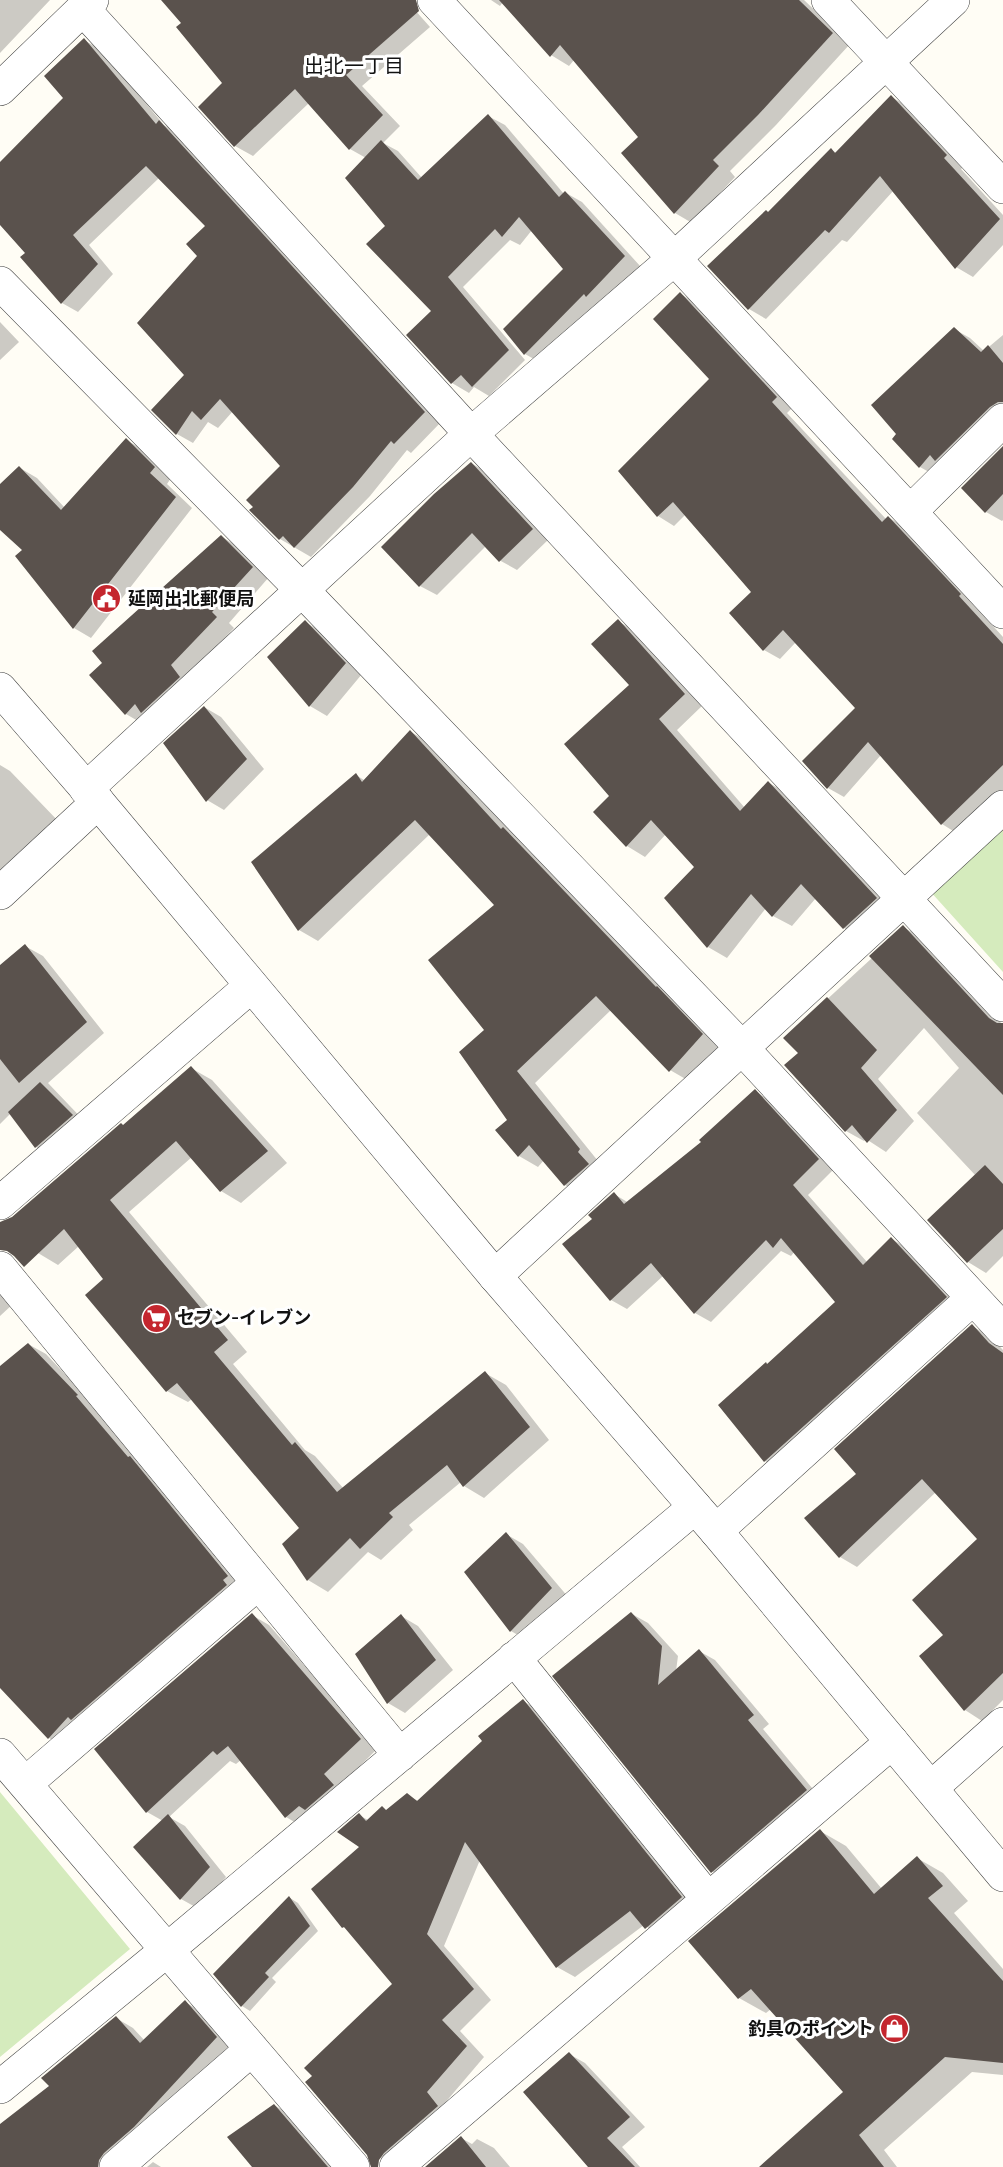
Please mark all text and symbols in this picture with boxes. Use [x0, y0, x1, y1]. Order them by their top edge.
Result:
district label: 出北一丁目 [304, 54, 404, 78]
public building icon: 延岡出北郵便局 [91, 583, 123, 615]
place label: 延岡出北郵便局 [128, 588, 254, 610]
supermarket icon: セブン-イレブン [140, 1302, 172, 1334]
place label: セブン-イレブン [177, 1307, 311, 1329]
shop icon: 釣具のポイント [879, 2013, 911, 2045]
place label: 釣具のポイント [748, 2018, 874, 2040]

